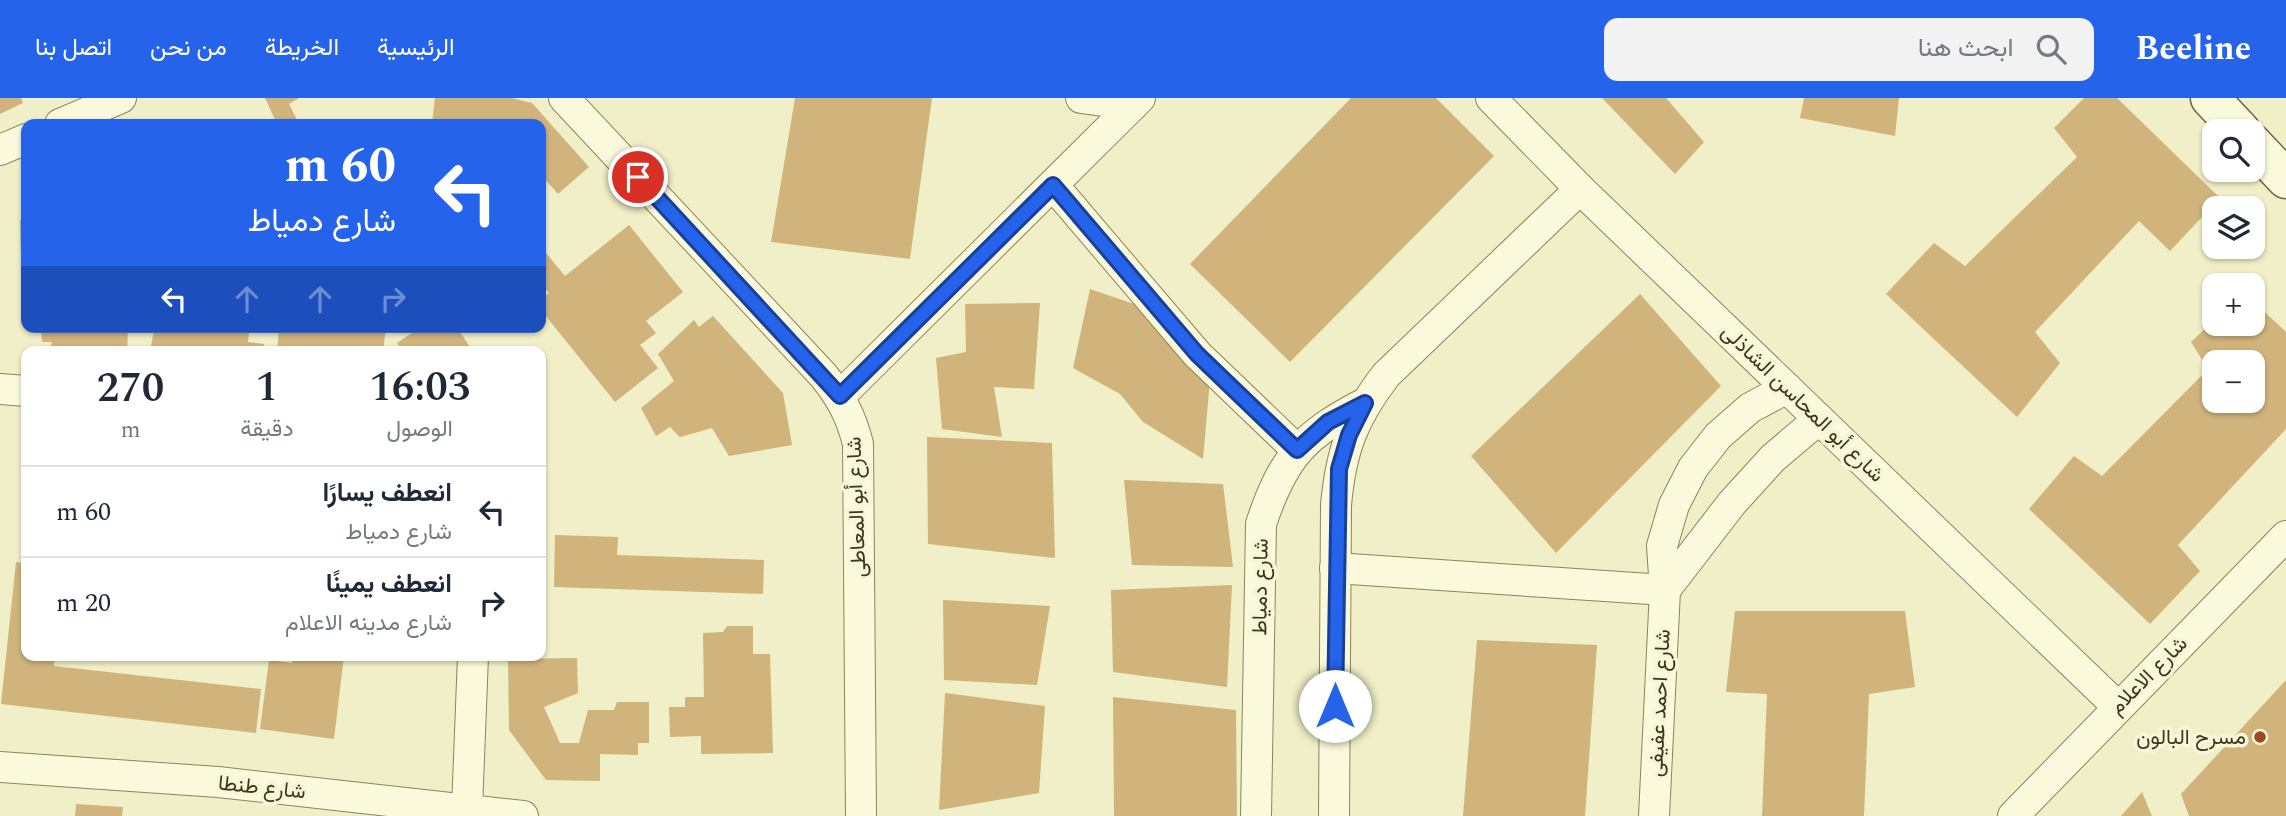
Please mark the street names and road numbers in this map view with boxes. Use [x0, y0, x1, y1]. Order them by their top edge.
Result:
street label: شارع أبو المحاسن الشاذلى [1713, 317, 1891, 491]
street label: شارع أبو المعاطى [839, 436, 875, 578]
street label: شارع دمياط [1244, 538, 1278, 636]
street label: شارع احمد عفيفى [1640, 628, 1680, 778]
street label: شارع الاعلام [2102, 629, 2196, 723]
street label: شارع طنطا [217, 767, 307, 809]

